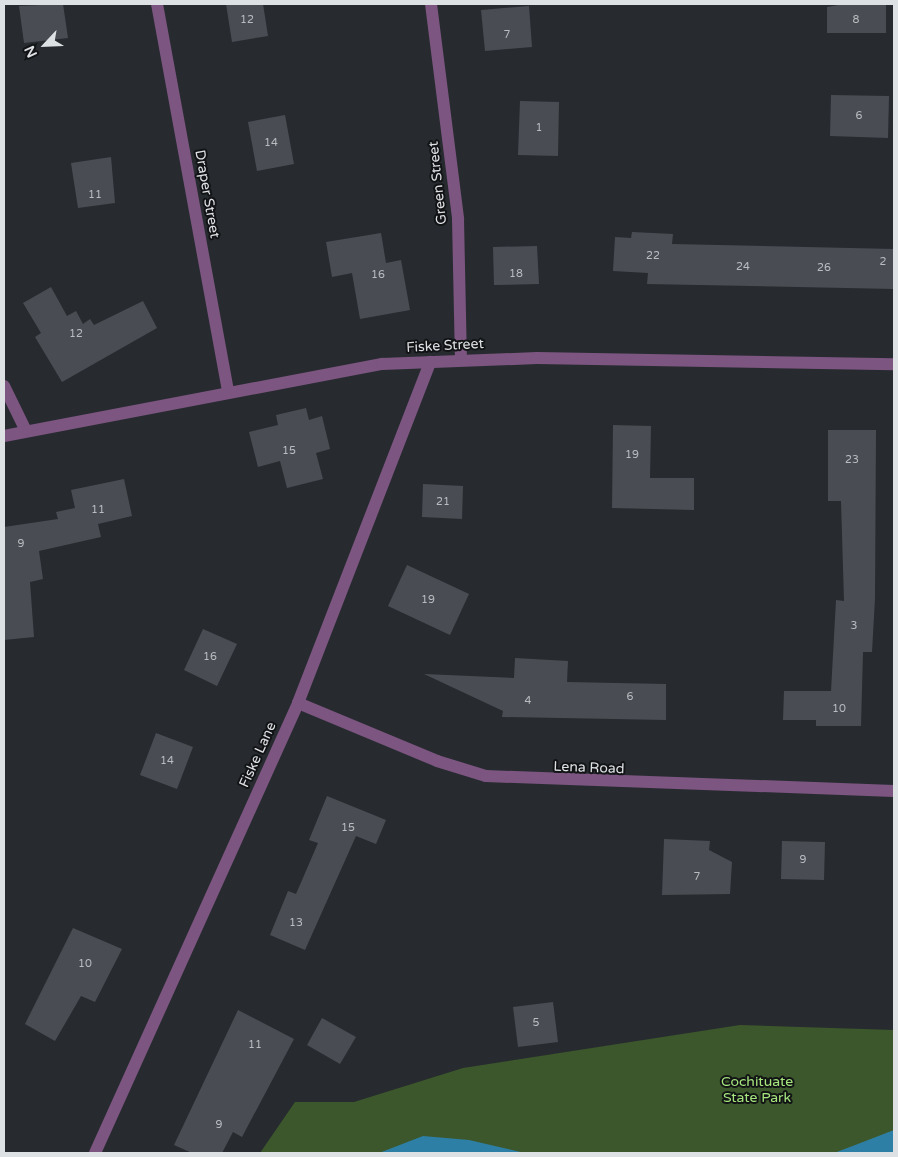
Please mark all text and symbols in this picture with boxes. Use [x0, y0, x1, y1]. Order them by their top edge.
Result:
house number: 12 [240, 13, 254, 27]
house number: 8 [853, 13, 859, 27]
north arrow [20, 20, 70, 70]
house number: 7 [504, 28, 510, 42]
text: N [21, 43, 41, 60]
house number: 6 [856, 109, 862, 123]
house number: 1 [536, 121, 542, 135]
house number: 14 [264, 136, 278, 150]
street label: Green Street [425, 140, 451, 226]
street label: Draper Street [191, 149, 223, 239]
house number: 11 [88, 188, 102, 202]
house number: 22 [646, 249, 660, 263]
house number: 2 [880, 255, 886, 269]
house number: 24 [736, 260, 750, 274]
house number: 26 [817, 261, 831, 275]
house number: 18 [509, 267, 523, 281]
house number: 16 [371, 268, 385, 282]
house number: 12 [69, 327, 83, 341]
street label: Fiske Street [406, 336, 484, 356]
house number: 15 [282, 444, 296, 458]
house number: 19 [625, 448, 639, 462]
house number: 23 [845, 453, 859, 467]
house number: 21 [436, 495, 450, 509]
house number: 11 [91, 503, 105, 517]
house number: 9 [18, 537, 24, 551]
house number: 19 [421, 593, 435, 607]
house number: 3 [851, 619, 857, 633]
house number: 16 [203, 650, 217, 664]
house number: 6 [627, 690, 633, 704]
house number: 4 [525, 694, 531, 708]
house number: 10 [832, 702, 846, 716]
street label: Fiske Lane [236, 720, 280, 790]
house number: 14 [160, 754, 174, 768]
street label: Lena Road [553, 758, 625, 778]
house number: 15 [341, 821, 355, 835]
house number: 9 [800, 853, 806, 867]
house number: 7 [694, 870, 700, 884]
house number: 13 [289, 916, 303, 930]
house number: 10 [78, 957, 92, 971]
house number: 5 [533, 1016, 539, 1030]
house number: 11 [248, 1038, 262, 1052]
park label: Cochituate State Park [721, 1074, 793, 1106]
house number: 9 [216, 1118, 222, 1132]

